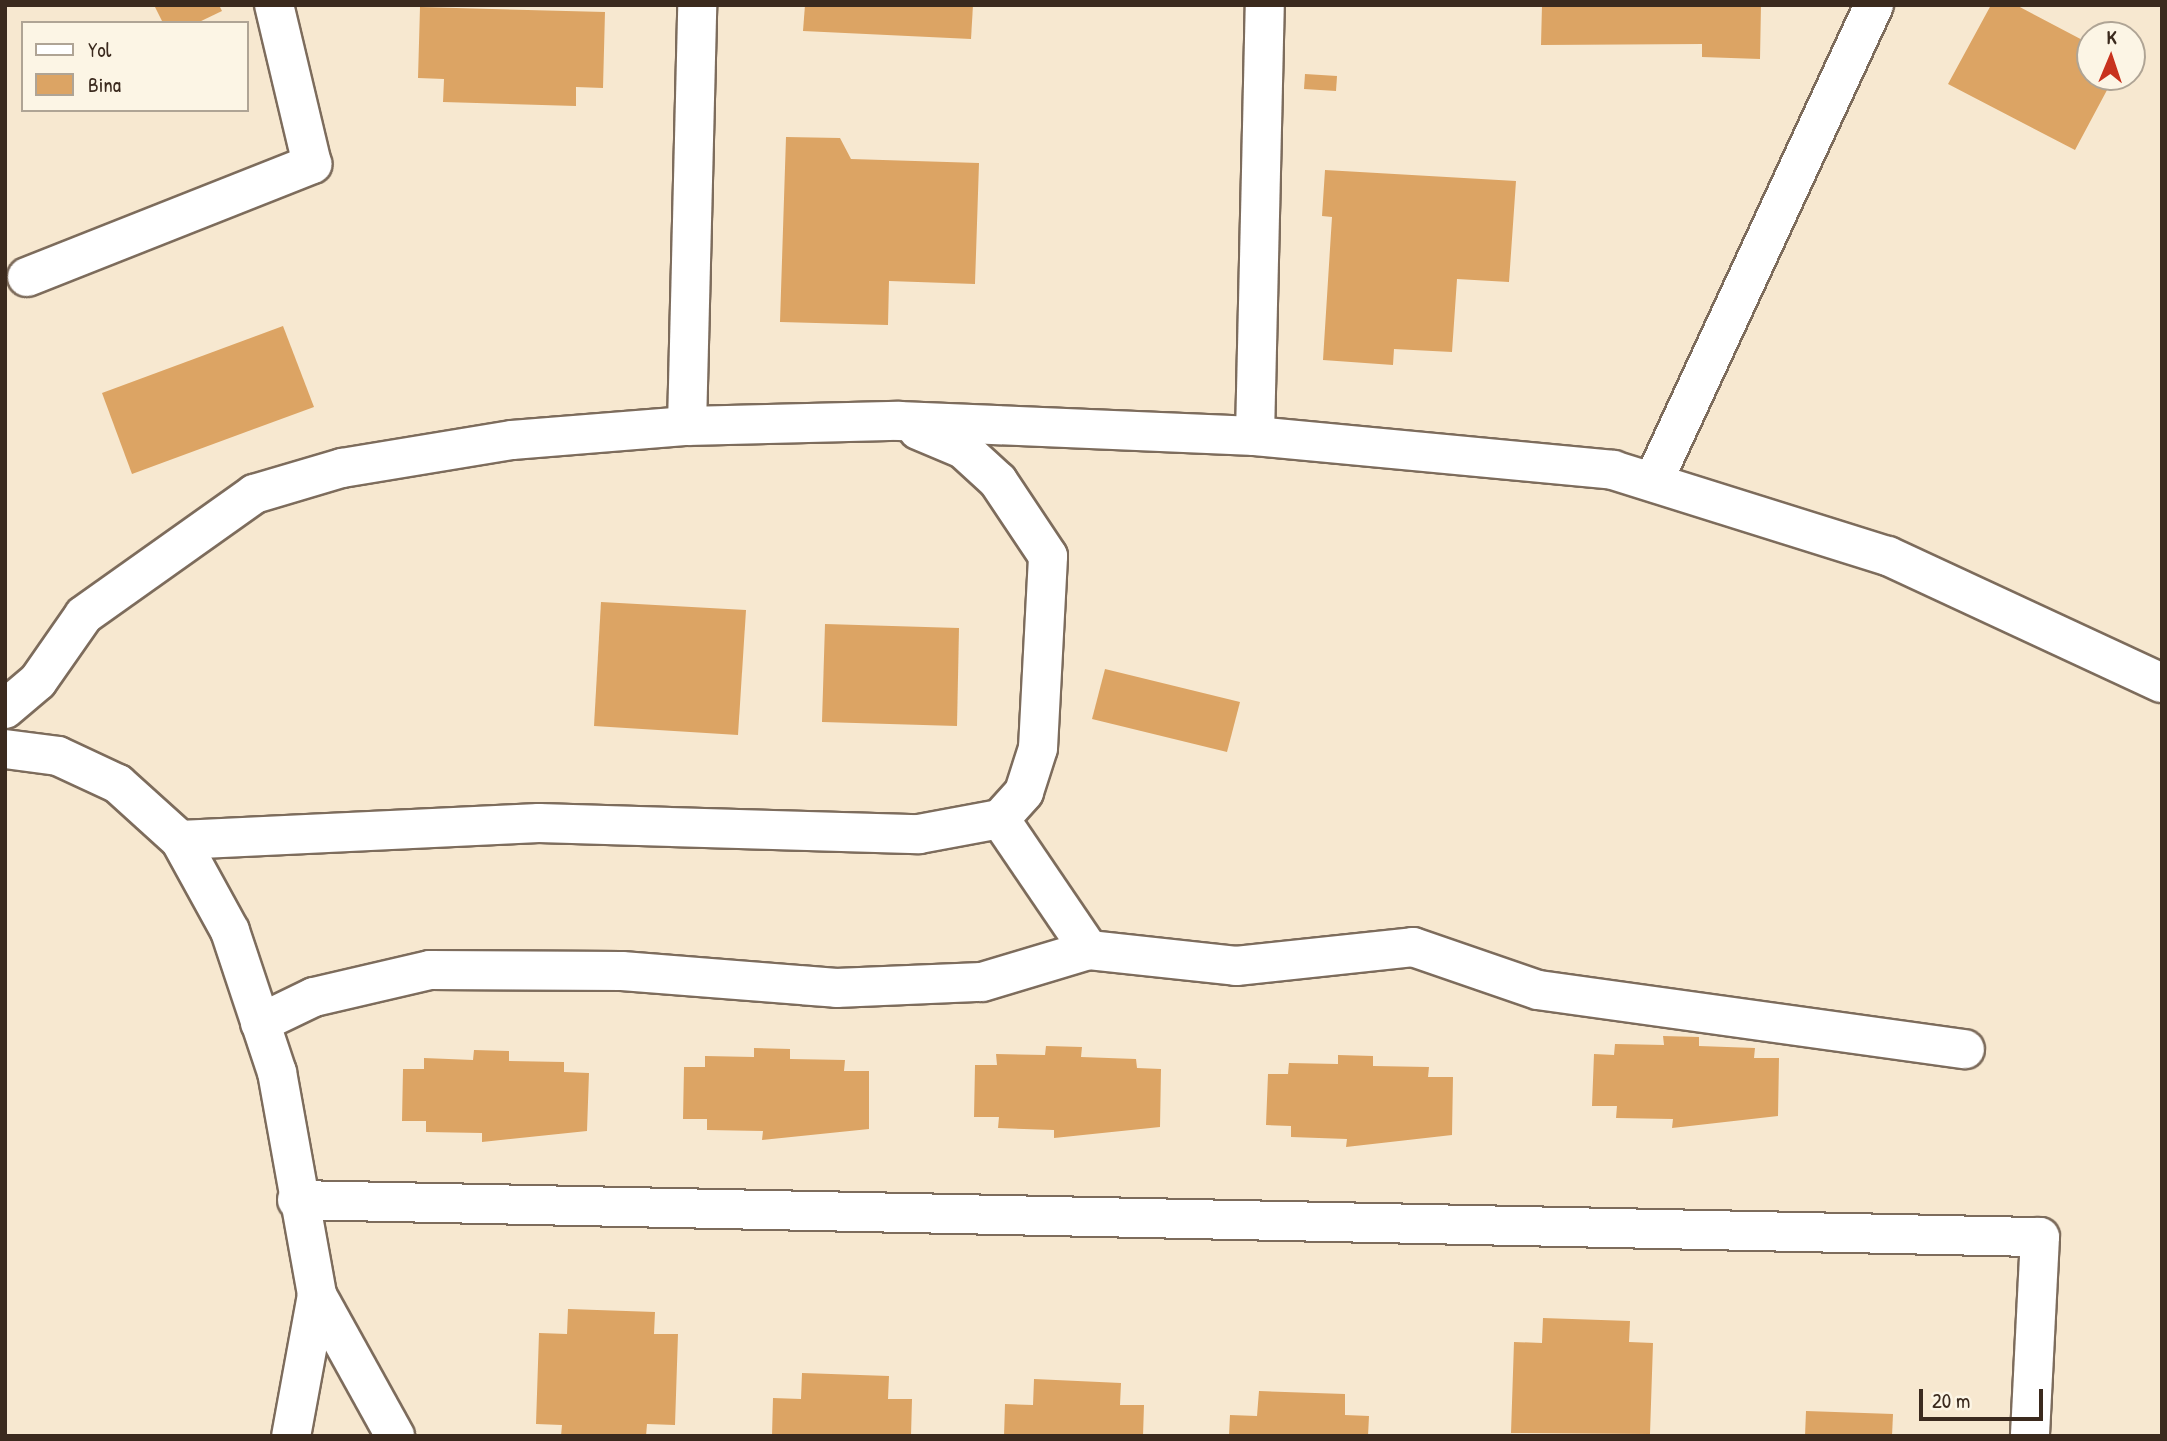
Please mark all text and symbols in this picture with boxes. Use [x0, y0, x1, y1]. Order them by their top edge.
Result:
legend [21, 21, 248, 112]
north arrow [2076, 21, 2146, 91]
text: K [2106, 24, 2117, 50]
text: Yol [88, 35, 111, 64]
text: Bina [88, 70, 121, 99]
scale bar [1922, 1374, 2046, 1418]
text: 20 m [1932, 1386, 1970, 1415]

